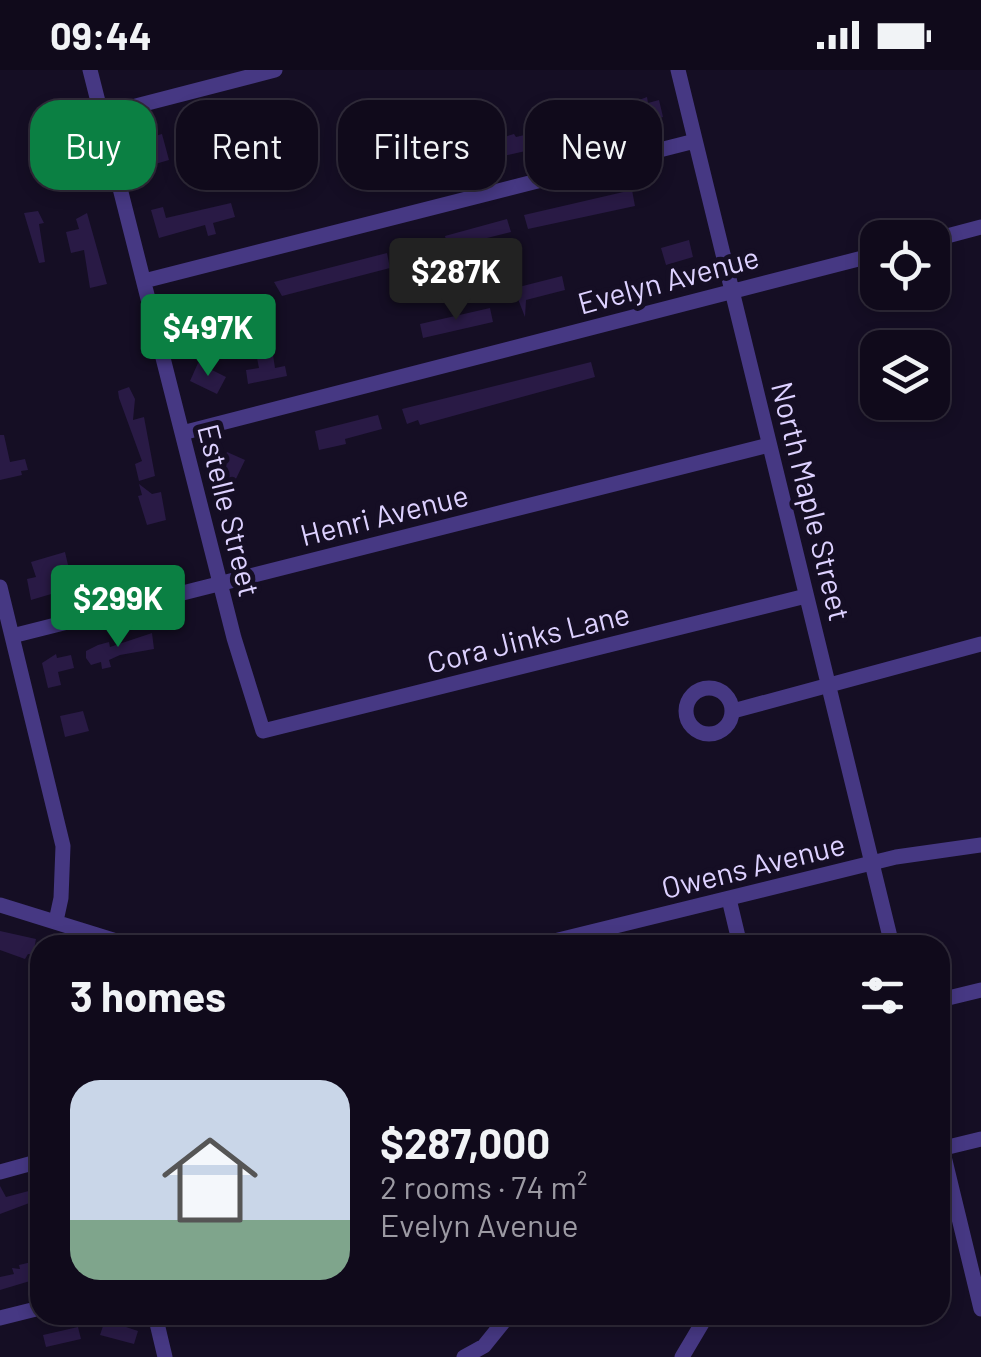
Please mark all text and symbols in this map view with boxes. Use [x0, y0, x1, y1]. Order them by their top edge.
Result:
text: 09:44 [50, 12, 152, 58]
chip: Buy [30, 100, 156, 190]
chip: Rent [176, 100, 318, 190]
chip: Filters [338, 100, 505, 190]
chip: New [525, 100, 662, 190]
map controls [860, 220, 950, 420]
button: locate [860, 220, 950, 310]
pin: $287K [386, 238, 526, 323]
street label: Evelyn Avenue [573, 238, 763, 320]
text: $287K [411, 251, 501, 289]
pin: $497K [138, 294, 278, 379]
text: $497K [163, 307, 253, 345]
button: layers [860, 330, 950, 420]
street label: North Maple Street [765, 378, 859, 624]
street label: Estelle Street [191, 420, 269, 600]
street label: Henri Avenue [296, 476, 472, 552]
pin: $299K [48, 565, 188, 650]
text: $299K [73, 578, 163, 616]
street label: Cora Jinks Lane [423, 594, 633, 680]
street label: Owens Avenue [658, 825, 848, 905]
icon: filters [855, 968, 910, 1023]
text: 3 homes [70, 970, 226, 1020]
text: $287,000 [380, 1117, 550, 1167]
icon: home [150, 1120, 270, 1240]
text: 2 rooms · 74 m² [380, 1167, 587, 1205]
text: Evelyn Avenue [380, 1205, 579, 1243]

